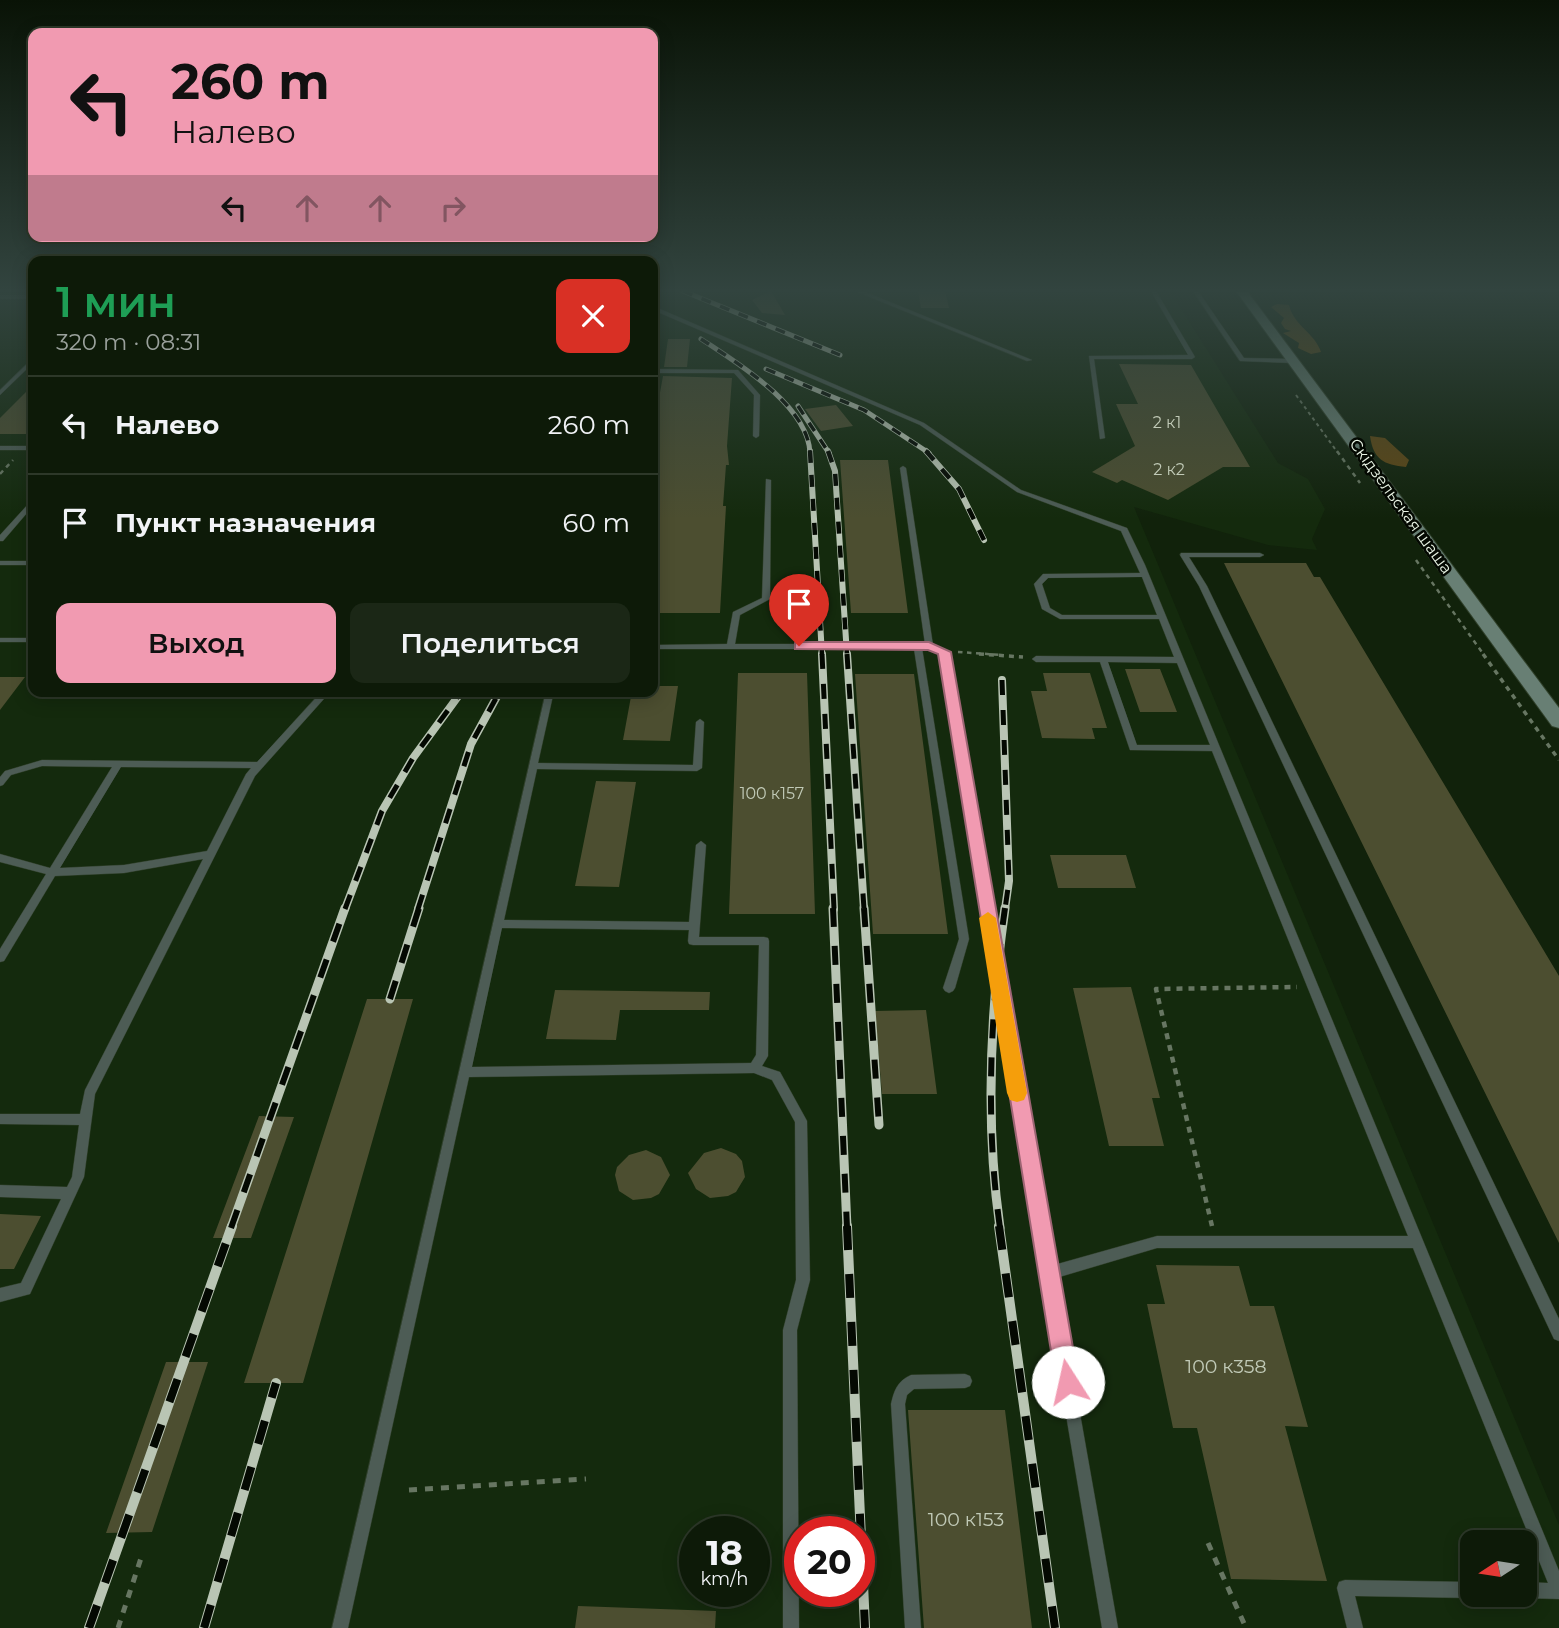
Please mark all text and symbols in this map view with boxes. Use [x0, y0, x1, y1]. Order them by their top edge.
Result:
text: 260 m [171, 52, 330, 111]
icon: left [56, 56, 147, 147]
text: Налево [171, 112, 296, 151]
icon: left [215, 189, 253, 227]
icon: ahead [288, 189, 326, 227]
icon: ahead [361, 189, 399, 227]
icon: right [434, 189, 472, 227]
text: 1 мин [56, 276, 176, 328]
button: close [556, 279, 630, 353]
text: 320 m · 08:31 [56, 328, 201, 356]
icon: left [56, 406, 94, 444]
text: Налево [115, 409, 219, 441]
text: 260 m [548, 409, 630, 441]
house number: 2 к1 [1153, 413, 1181, 432]
street label: Скідзельская шаша [1346, 435, 1456, 577]
house number: 2 к2 [1153, 460, 1185, 479]
icon: arrive [56, 504, 94, 542]
text: Пункт назначения [115, 507, 376, 539]
text: 60 m [563, 507, 630, 539]
pin [769, 574, 829, 646]
icon: arrive [780, 585, 818, 623]
button: Выход [56, 603, 336, 683]
button: Поделиться [350, 603, 630, 683]
house number: 100 к157 [740, 784, 804, 803]
position arrow [1031, 1345, 1105, 1419]
house number: 100 к358 [1185, 1355, 1267, 1378]
house number: 100 к153 [928, 1508, 1004, 1531]
speed limit sign: 20 [784, 1516, 875, 1607]
north arrow [1460, 1530, 1536, 1606]
map controls [1460, 1530, 1537, 1607]
text: 18 [706, 1531, 743, 1574]
text: km/h [700, 1568, 749, 1590]

